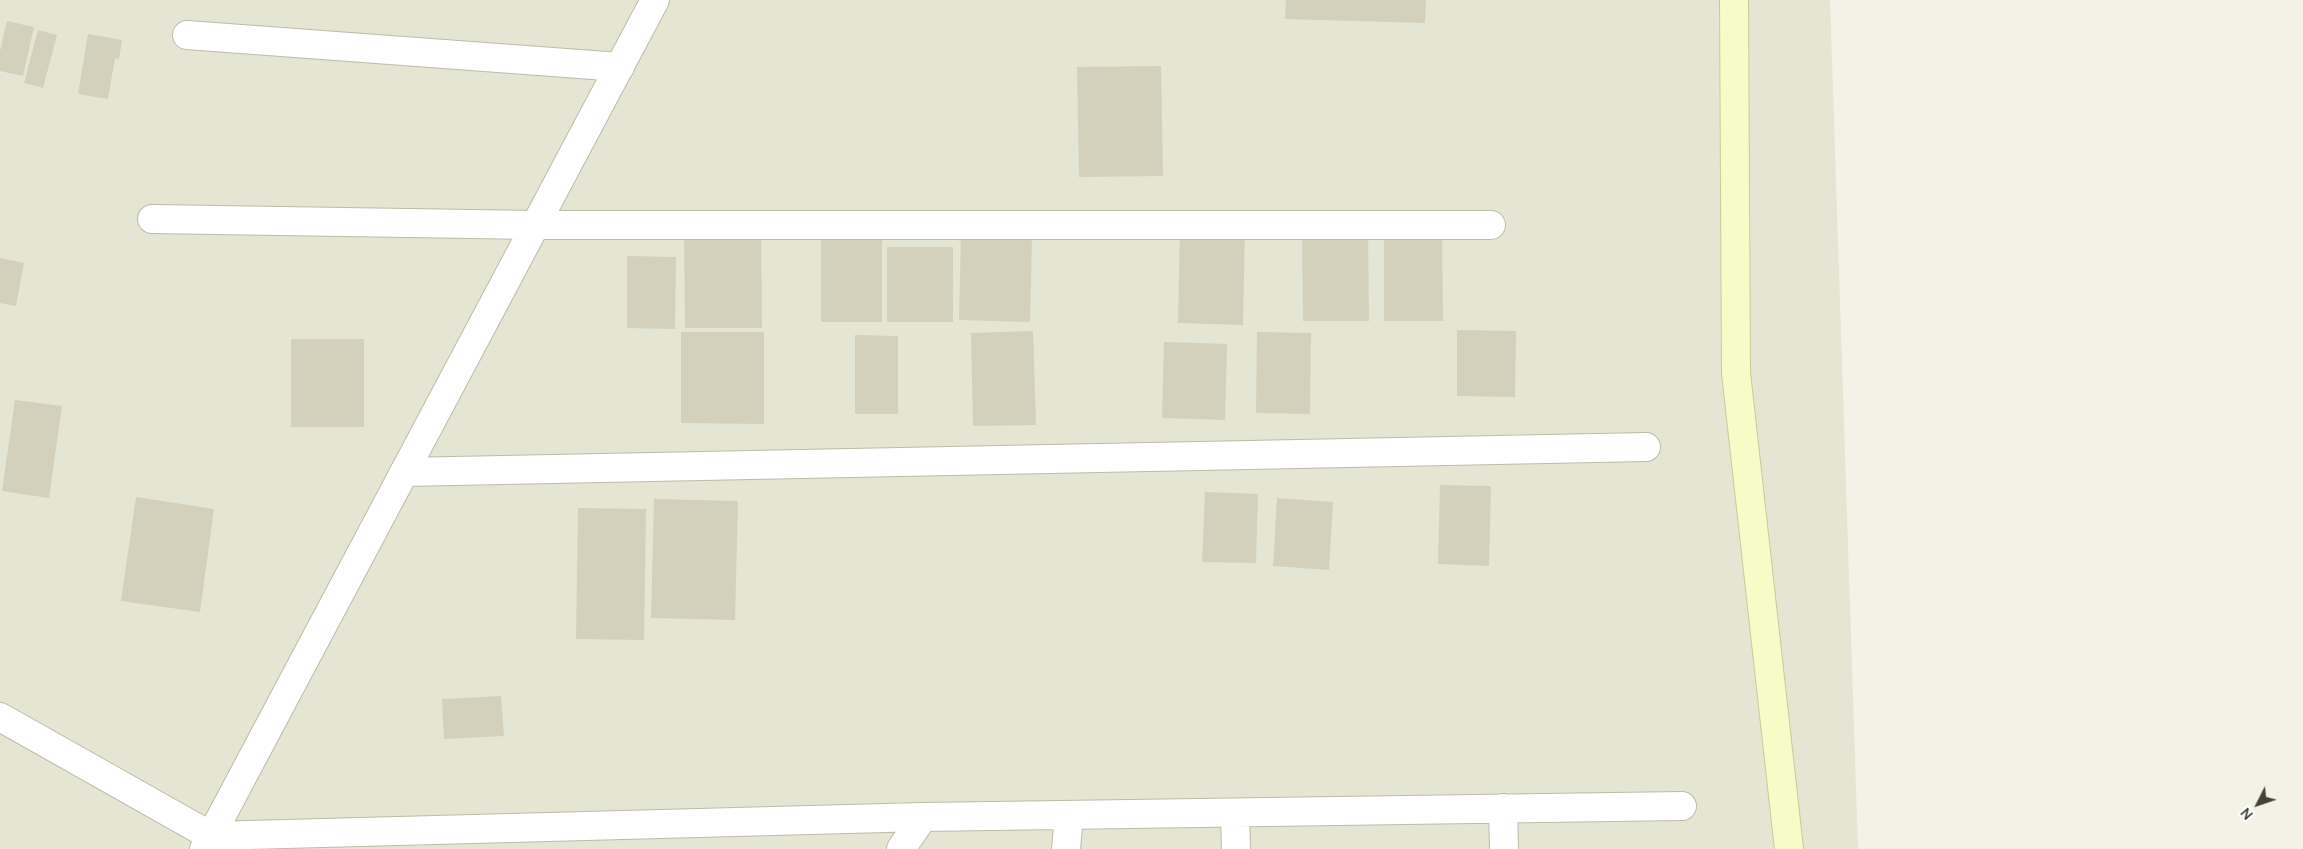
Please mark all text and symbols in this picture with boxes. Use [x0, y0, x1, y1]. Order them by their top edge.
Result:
north arrow [2233, 779, 2283, 829]
text: N [2236, 804, 2257, 824]

